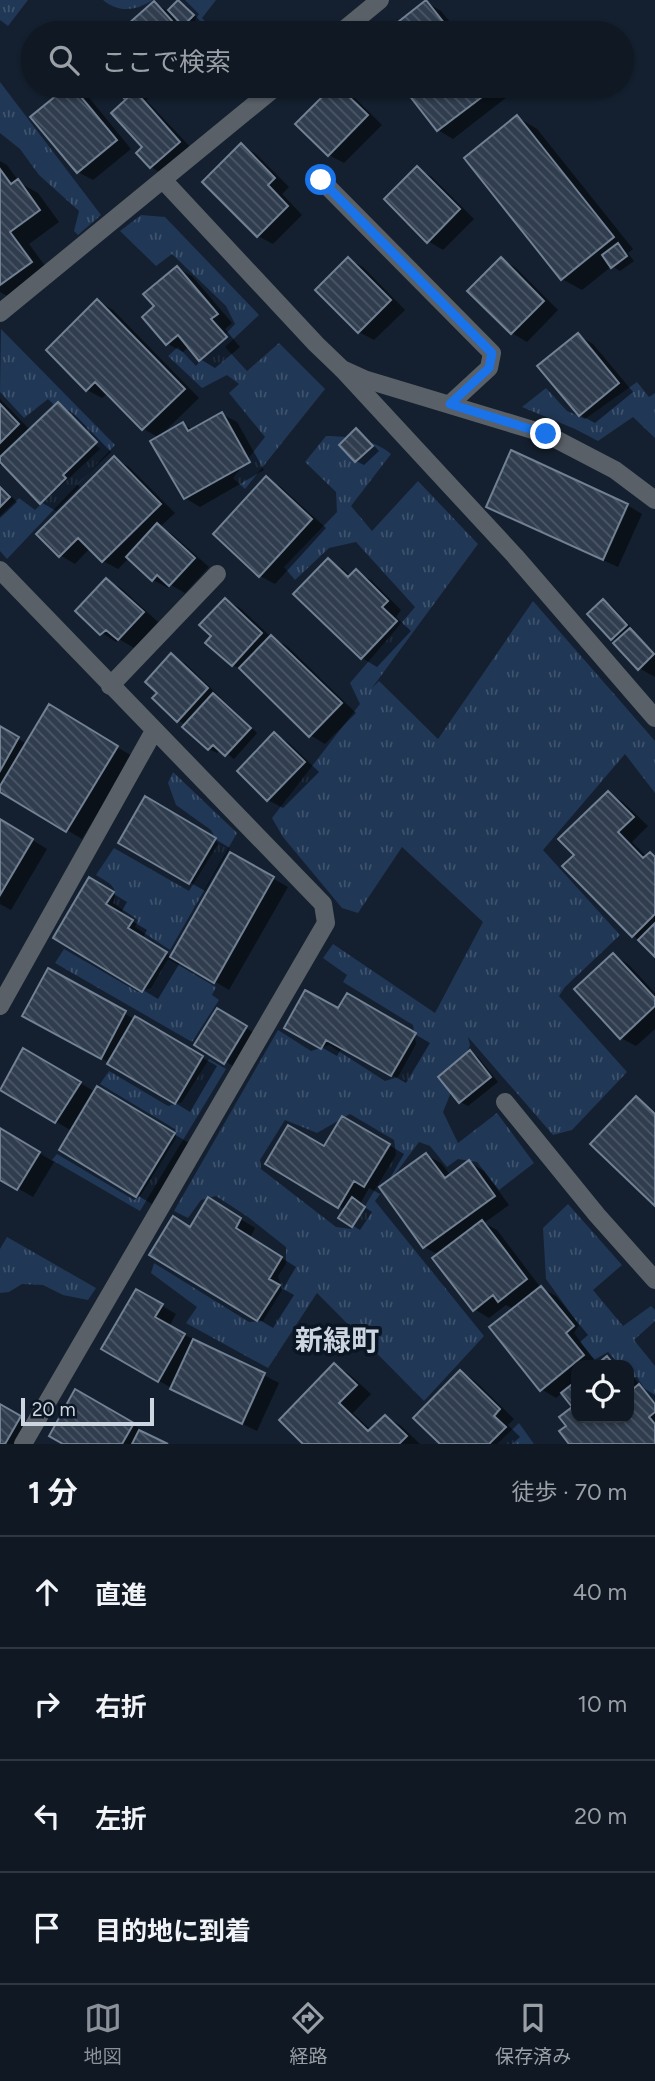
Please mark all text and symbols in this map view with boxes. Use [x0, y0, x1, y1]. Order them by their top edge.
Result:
search box [21, 21, 634, 98]
icon: search [45, 41, 83, 79]
text: ここで検索 [101, 46, 231, 78]
route start [305, 164, 336, 195]
route end [530, 418, 561, 449]
district label: 新緑町 [295, 1323, 379, 1357]
map controls [571, 1360, 634, 1423]
button: locate [571, 1360, 634, 1423]
scale bar [21, 1395, 154, 1427]
text: 20 m [32, 1398, 76, 1421]
text: 1 分 [28, 1474, 78, 1511]
text: 徒歩 · 70 m [511, 1478, 627, 1506]
icon: ahead [28, 1573, 66, 1611]
text: 40 m [573, 1578, 627, 1606]
text: 直進 [95, 1579, 147, 1611]
icon: right [28, 1685, 66, 1723]
text: 10 m [578, 1690, 627, 1718]
text: 右折 [95, 1691, 147, 1723]
icon: left [28, 1797, 66, 1835]
text: 20 m [574, 1802, 627, 1830]
text: 左折 [95, 1803, 147, 1835]
icon: arrive [28, 1909, 66, 1947]
text: 目的地に到着 [95, 1915, 251, 1947]
tab: 地図 [84, 1999, 122, 2068]
tab: 経路 [289, 1999, 327, 2068]
tab: 保存済み [495, 1999, 571, 2068]

